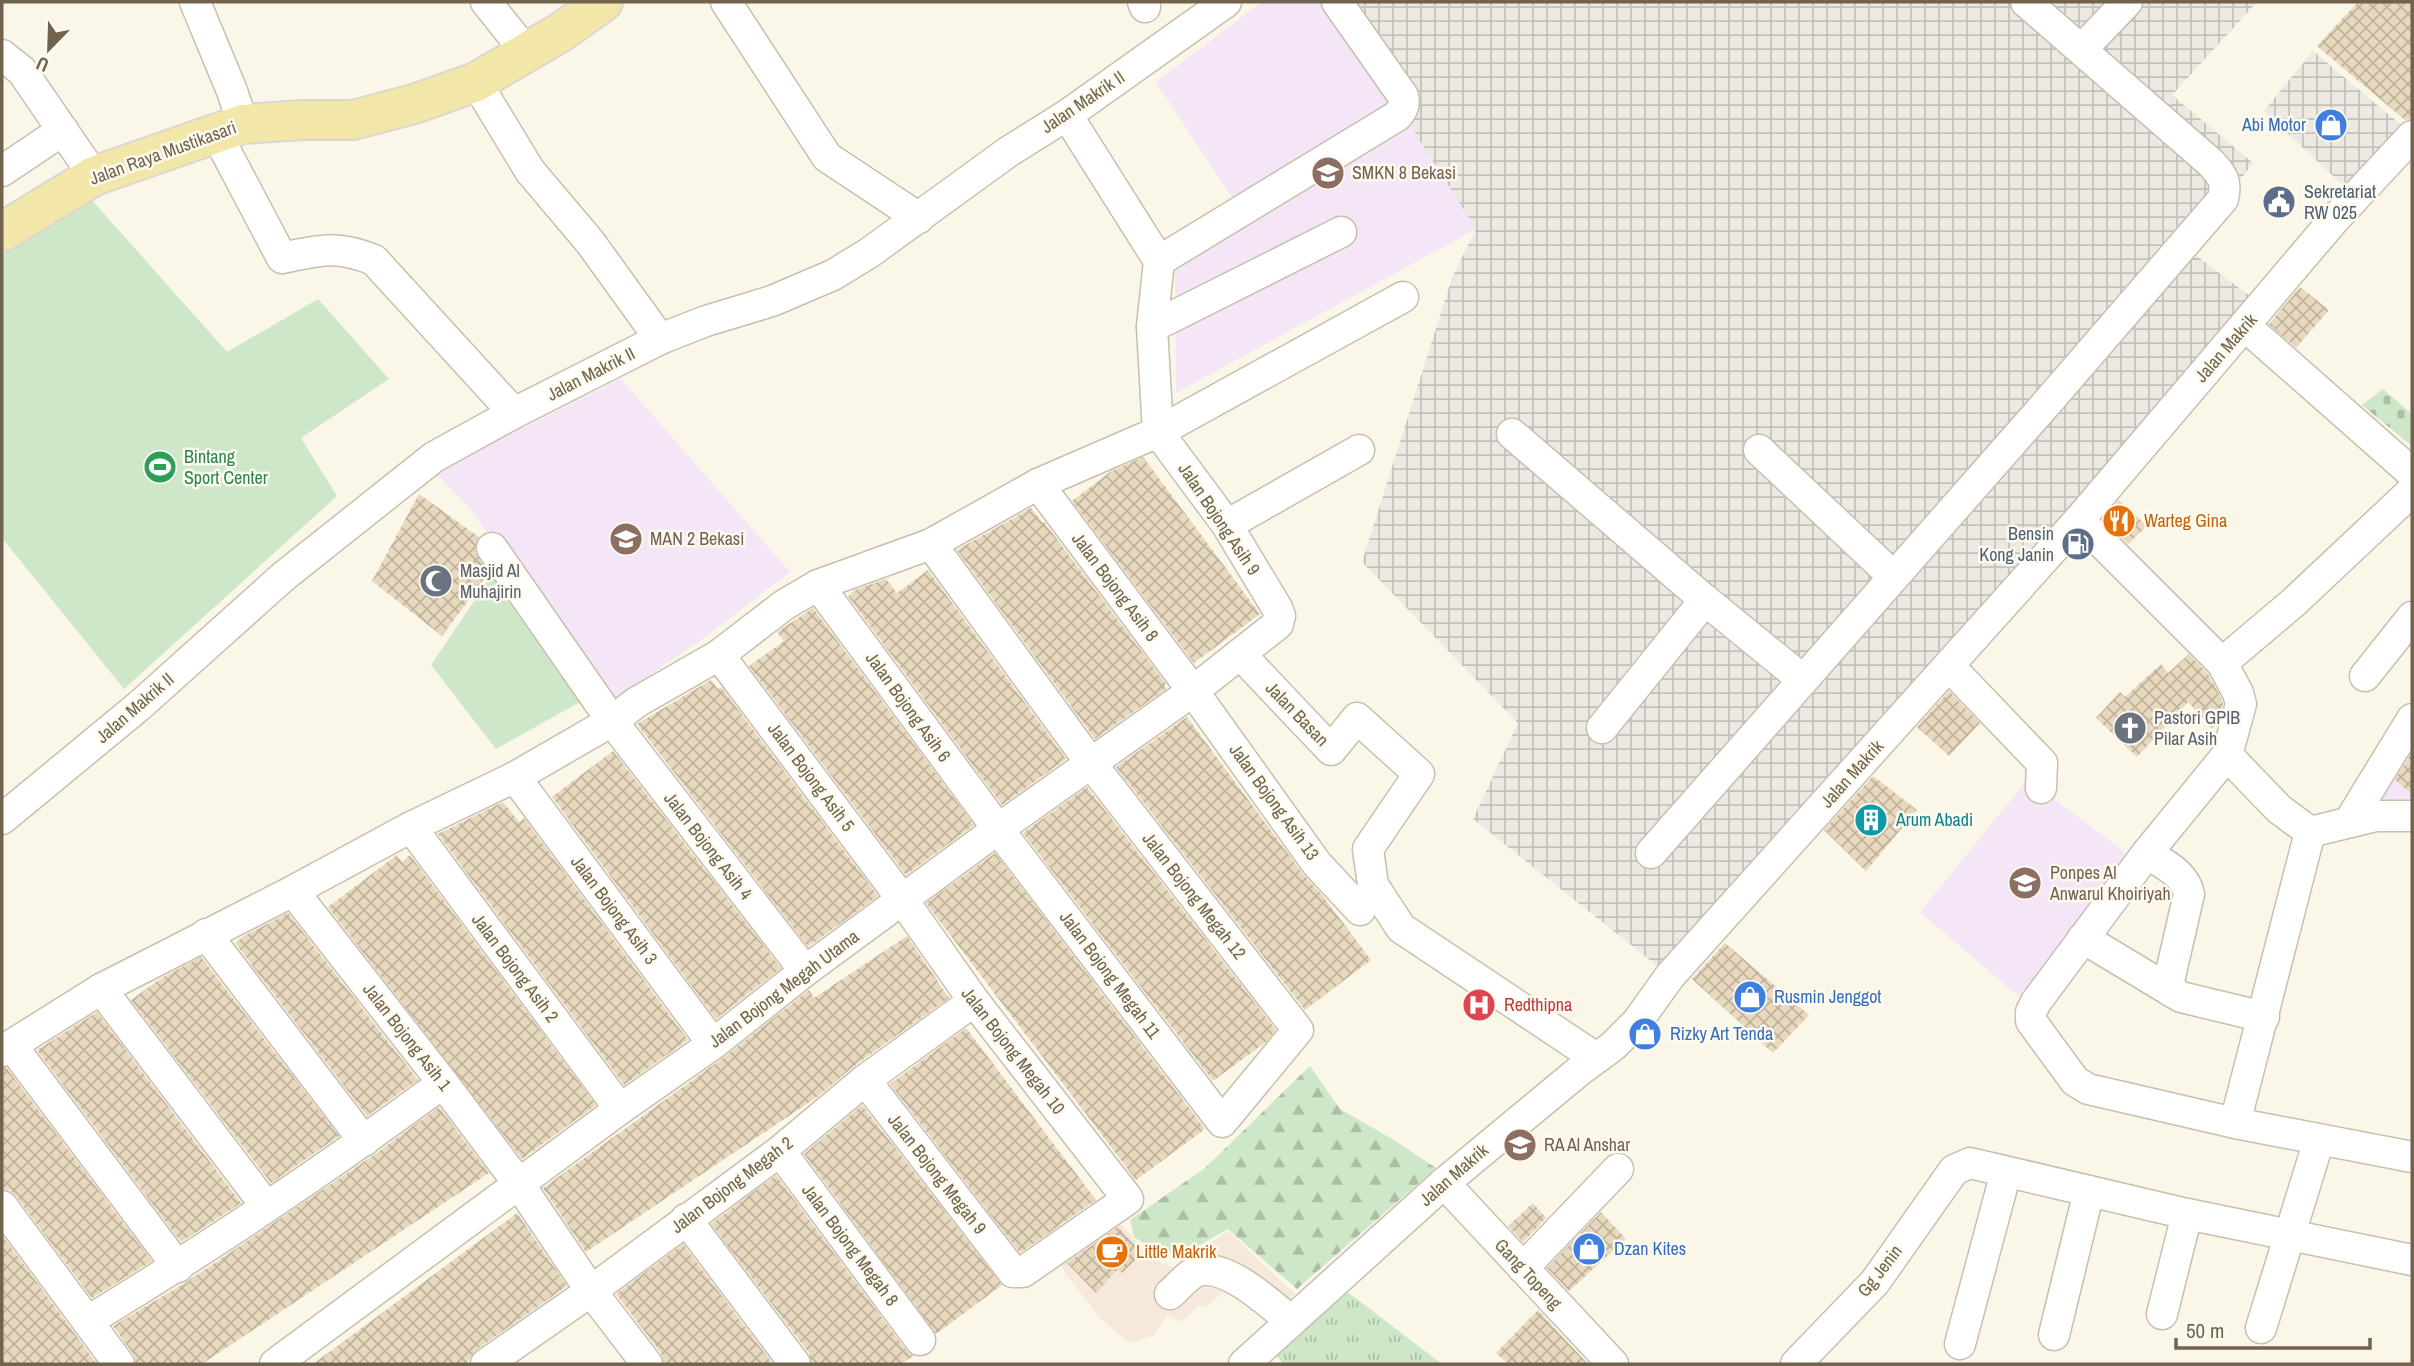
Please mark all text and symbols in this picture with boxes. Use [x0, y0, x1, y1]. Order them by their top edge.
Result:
north arrow [14, 14, 84, 84]
text: U [32, 50, 53, 79]
street label: Jalan Makrik II [1036, 64, 1129, 139]
shop icon: Abi Motor [2312, 106, 2350, 144]
place label: Abi Motor [2241, 112, 2306, 137]
street label: Jalan Raya Mustikasari [86, 114, 240, 191]
school or university icon: SMKN 8 Bekasi [1309, 154, 1347, 192]
place label: SMKN 8 Bekasi [1352, 160, 1456, 185]
place label: Sekretariat RW 025 [2304, 179, 2376, 225]
public building icon: Sekretariat RW 025 [2260, 183, 2298, 221]
street label: Jalan Makrik [2189, 307, 2263, 387]
street label: Jalan Makrik II [542, 341, 639, 406]
place label: Bintang Sport Center [184, 444, 268, 490]
sports icon: Bintang Sport Center [141, 448, 179, 486]
street label: Jalan Bojong Asih 9 [1173, 458, 1266, 580]
restaurant icon: Warteg Gina [2100, 502, 2138, 540]
place label: Warteg Gina [2144, 508, 2227, 533]
school or university icon: MAN 2 Bekasi [607, 520, 645, 558]
place label: Bensin Kong Janin [1979, 521, 2054, 567]
fuel station icon: Bensin Kong Janin [2059, 525, 2097, 563]
place label: MAN 2 Bekasi [650, 526, 744, 551]
street label: Jalan Bojong Asih 8 [1066, 527, 1165, 646]
place label: Masjid Al Muhajirin [460, 558, 522, 604]
mosque icon: Masjid Al Muhajirin [417, 562, 455, 600]
street label: Jalan Bojong Asih 6 [860, 647, 957, 767]
street label: Jalan Makrik II [90, 667, 179, 749]
street label: Jalan Basan [1260, 676, 1335, 752]
place label: Pastori GPIB Pilar Asih [2154, 705, 2240, 751]
church icon: Pastori GPIB Pilar Asih [2111, 709, 2149, 747]
street label: Jalan Bojong Asih 5 [762, 717, 861, 836]
street label: Jalan Makrik [1814, 734, 1889, 813]
street label: Jalan Bojong Asih 13 [1224, 738, 1325, 865]
street label: Jalan Bojong Asih 4 [658, 787, 758, 905]
building icon: Arum Abadi [1852, 801, 1890, 839]
place label: Arum Abadi [1895, 807, 1973, 832]
street label: Jalan Bojong Megah 12 [1137, 827, 1252, 964]
street label: Jalan Bojong Asih 3 [565, 850, 664, 969]
place label: Ponpes Al Anwarul Khoiriyah [2049, 860, 2171, 906]
school or university icon: Ponpes Al Anwarul Khoiriyah [2006, 864, 2044, 902]
street label: Jalan Bojong Megah 11 [1054, 906, 1167, 1044]
street label: Jalan Bojong Asih 2 [466, 908, 565, 1027]
street label: Jalan Bojong Megah Utama [703, 924, 864, 1053]
street label: Jalan Bojong Asih 1 [357, 978, 458, 1096]
shop icon: Rusmin Jenggot [1731, 978, 1769, 1016]
street label: Jalan Bojong Megah 10 [956, 982, 1071, 1119]
place label: Rusmin Jenggot [1774, 984, 1881, 1009]
hospital icon: Redthipna [1460, 986, 1498, 1024]
place label: Redthipna [1504, 992, 1572, 1017]
shop icon: Rizky Art Tenda [1626, 1015, 1664, 1053]
place label: Rizky Art Tenda [1670, 1021, 1773, 1046]
street label: Jalan Bojong Megah 9 [882, 1108, 992, 1239]
school or university icon: RA Al Anshar [1501, 1126, 1539, 1164]
street label: Jalan Bojong Megah 2 [666, 1130, 798, 1239]
place label: RA Al Anshar [1544, 1132, 1630, 1157]
street label: Jalan Makrik [1414, 1137, 1494, 1212]
street label: Jalan Bojong Megah 8 [796, 1179, 905, 1311]
shop icon: Dzan Kites [1570, 1230, 1608, 1268]
cafe icon: Little Makrik [1093, 1233, 1131, 1271]
street label: Gang Topeng [1489, 1233, 1568, 1315]
place label: Dzan Kites [1614, 1236, 1686, 1261]
place label: Little Makrik [1136, 1239, 1217, 1264]
street label: Gg Jenin [1851, 1239, 1908, 1302]
scale bar [2176, 1306, 2370, 1350]
text: 50 m [2186, 1316, 2224, 1345]

